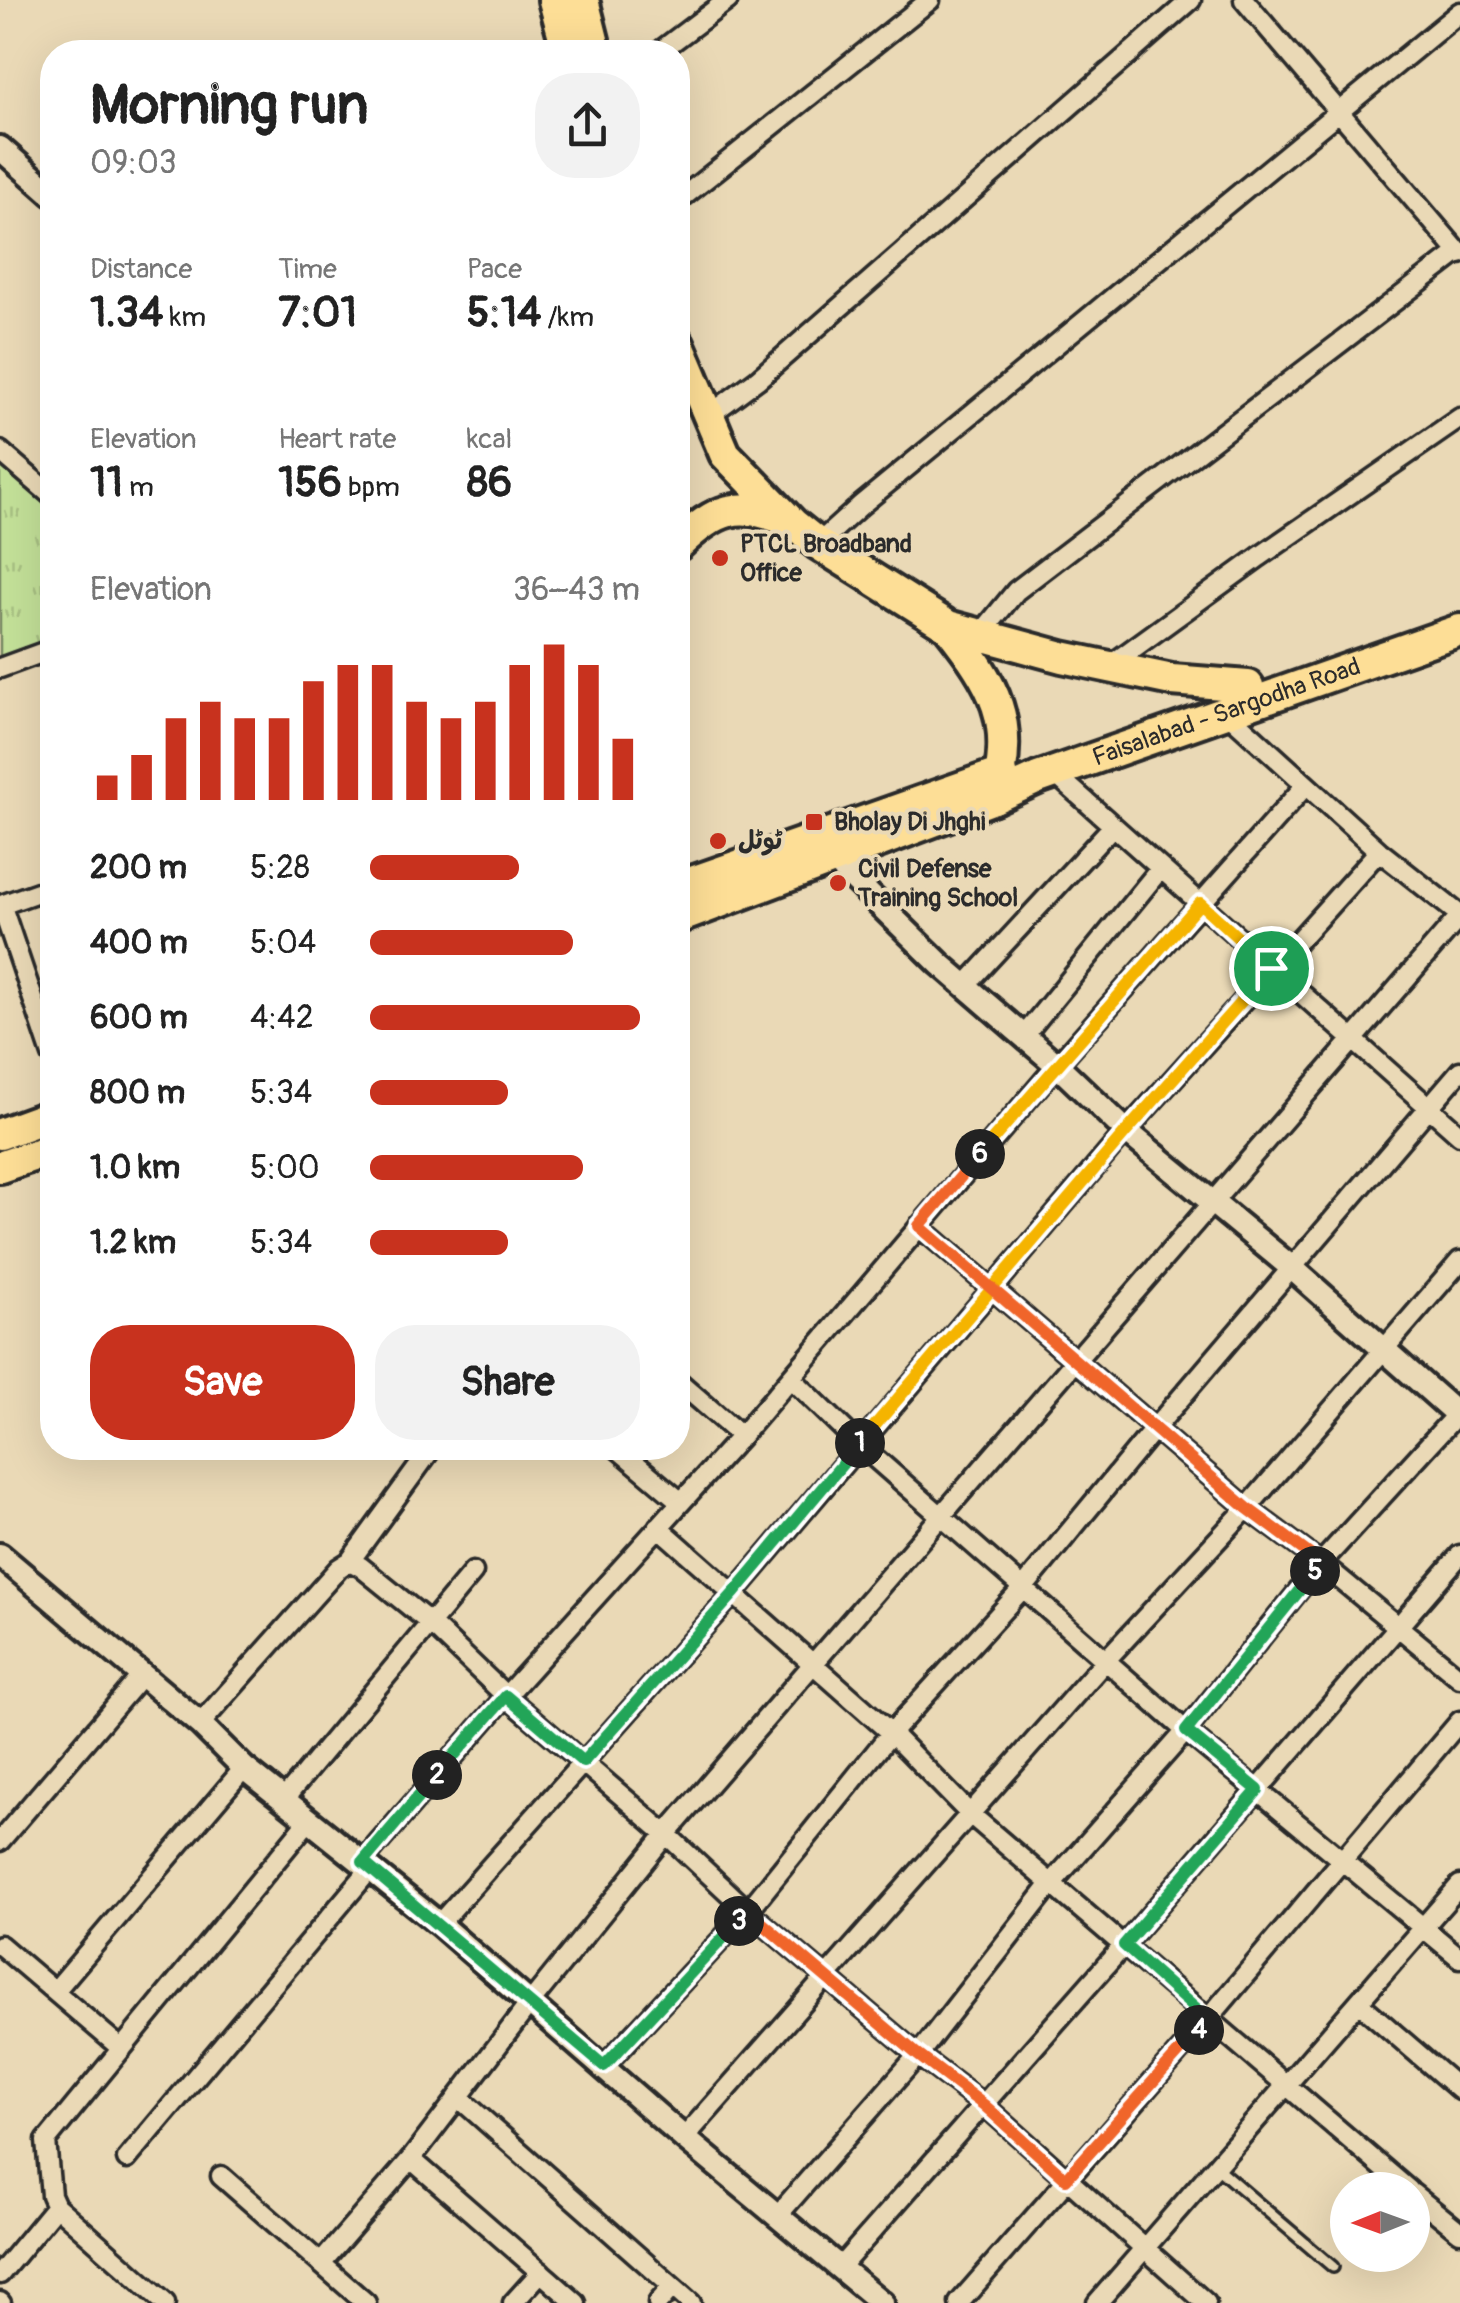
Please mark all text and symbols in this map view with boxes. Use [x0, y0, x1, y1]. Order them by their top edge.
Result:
text: Morning run [90, 71, 368, 140]
button: share [535, 73, 640, 178]
text: 09:03 [90, 143, 177, 183]
text: Distance [90, 252, 192, 287]
text: Time [278, 252, 337, 287]
text: Pace [467, 252, 522, 287]
text: 1.34 [90, 287, 163, 339]
text: 7:01 [278, 287, 357, 339]
text: 5:14 [467, 287, 541, 339]
text: km [163, 300, 206, 335]
text: /km [541, 300, 594, 335]
text: Elevation [90, 422, 197, 457]
text: Heart rate [278, 422, 396, 457]
text: kcal [467, 422, 512, 457]
text: 11 [90, 457, 123, 509]
text: 156 [278, 457, 342, 509]
text: 86 [467, 457, 512, 509]
text: m [123, 470, 154, 505]
text: bpm [342, 470, 400, 505]
place label: PTCL Broadband Office [740, 529, 912, 589]
marker: PTCL Broadband Office [709, 547, 731, 569]
text: Elevation [90, 570, 212, 610]
text: 36–43 m [513, 570, 640, 610]
street label: Faisalabad - Sargodha Road [1088, 651, 1365, 773]
place label: Bholay Di Jhghi [834, 807, 986, 838]
marker: Bholay Di Jhghi [803, 811, 825, 833]
place label: ٹوٹل [738, 826, 783, 857]
marker: ٹوٹل [707, 830, 729, 852]
text: 200 m [90, 848, 187, 888]
text: 5:28 [250, 848, 310, 888]
place label: Civil Defense Training School [857, 854, 1018, 914]
marker: Civil Defense Training School [827, 872, 849, 894]
text: 400 m [90, 923, 188, 963]
text: 5:04 [250, 923, 316, 963]
pin [1229, 926, 1314, 1011]
icon: arrive [1244, 941, 1299, 996]
text: 600 m [90, 998, 188, 1038]
text: 4:42 [250, 998, 314, 1038]
text: 800 m [90, 1073, 185, 1113]
text: 5:34 [250, 1073, 312, 1113]
pin: 6 [955, 1129, 1005, 1179]
text: 6 [972, 1136, 988, 1171]
text: 1.0 km [90, 1148, 180, 1188]
text: 5:00 [250, 1148, 320, 1188]
text: 1.2 km [90, 1223, 176, 1263]
text: 5:34 [250, 1223, 312, 1263]
button: Save [90, 1325, 355, 1440]
button: Share [375, 1325, 640, 1440]
pin: 1 [835, 1418, 885, 1468]
text: 1 [855, 1425, 865, 1460]
pin: 5 [1290, 1546, 1340, 1596]
text: 5 [1307, 1553, 1323, 1588]
pin: 2 [412, 1750, 462, 1800]
text: 2 [429, 1757, 445, 1792]
pin: 3 [714, 1896, 764, 1946]
text: 3 [731, 1903, 747, 1938]
pin: 4 [1174, 2005, 1224, 2055]
text: 4 [1191, 2012, 1207, 2047]
north arrow [1330, 2172, 1430, 2272]
map controls [1330, 2172, 1430, 2272]

